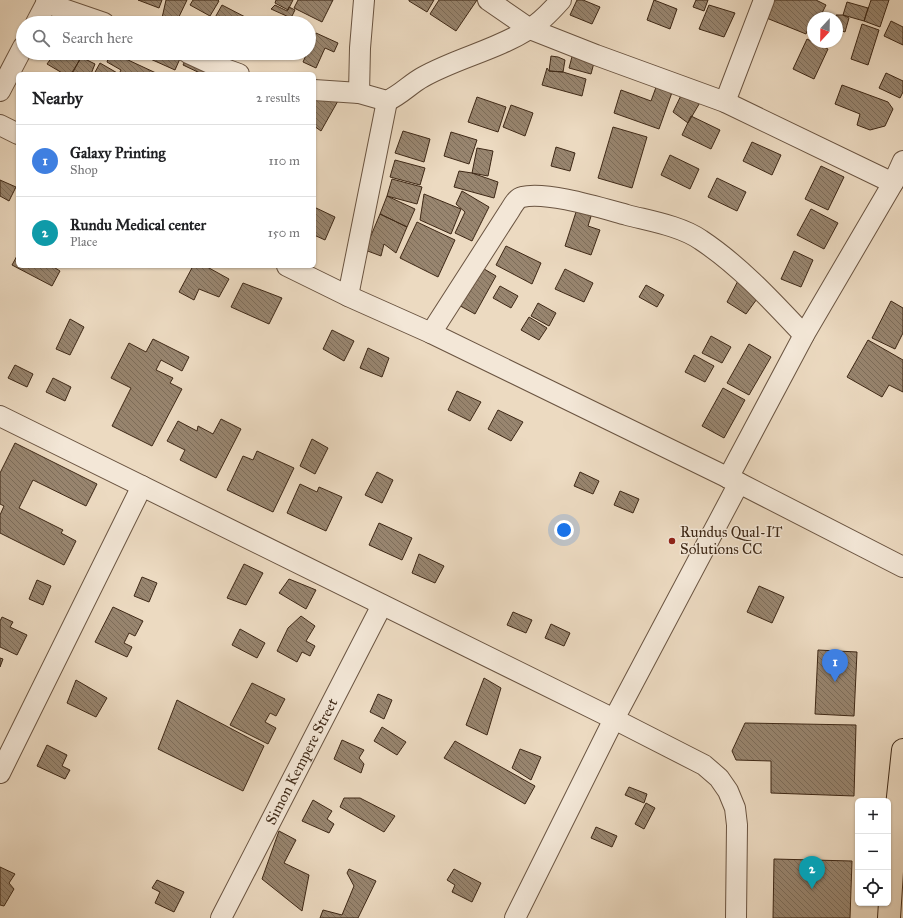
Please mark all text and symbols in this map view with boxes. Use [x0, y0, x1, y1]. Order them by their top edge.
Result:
north arrow [807, 12, 843, 48]
search box [16, 16, 316, 60]
icon: search [30, 27, 52, 49]
text: Search here [62, 29, 133, 47]
text: Nearby [32, 88, 83, 109]
text: 2 results [256, 90, 300, 106]
text: Galaxy Printing [70, 144, 165, 162]
text: 1 [42, 153, 48, 169]
text: 110 m [268, 153, 300, 169]
text: Shop [70, 162, 98, 178]
text: Rundu Medical center [70, 216, 206, 234]
text: 2 [42, 225, 48, 241]
text: 150 m [268, 225, 300, 241]
text: Place [70, 234, 97, 250]
your location [554, 520, 574, 540]
place label: Rundus Qual-IT Solutions CC [680, 523, 783, 558]
marker: Rundus Qual-IT Solutions CC [667, 536, 677, 546]
pin: 1 [822, 649, 848, 682]
street label: Simon Kempere Street [262, 695, 342, 828]
map controls [855, 798, 891, 906]
button: + [855, 798, 891, 834]
button: − [855, 834, 891, 870]
pin: 2 [799, 856, 825, 889]
button: locate [855, 870, 891, 906]

